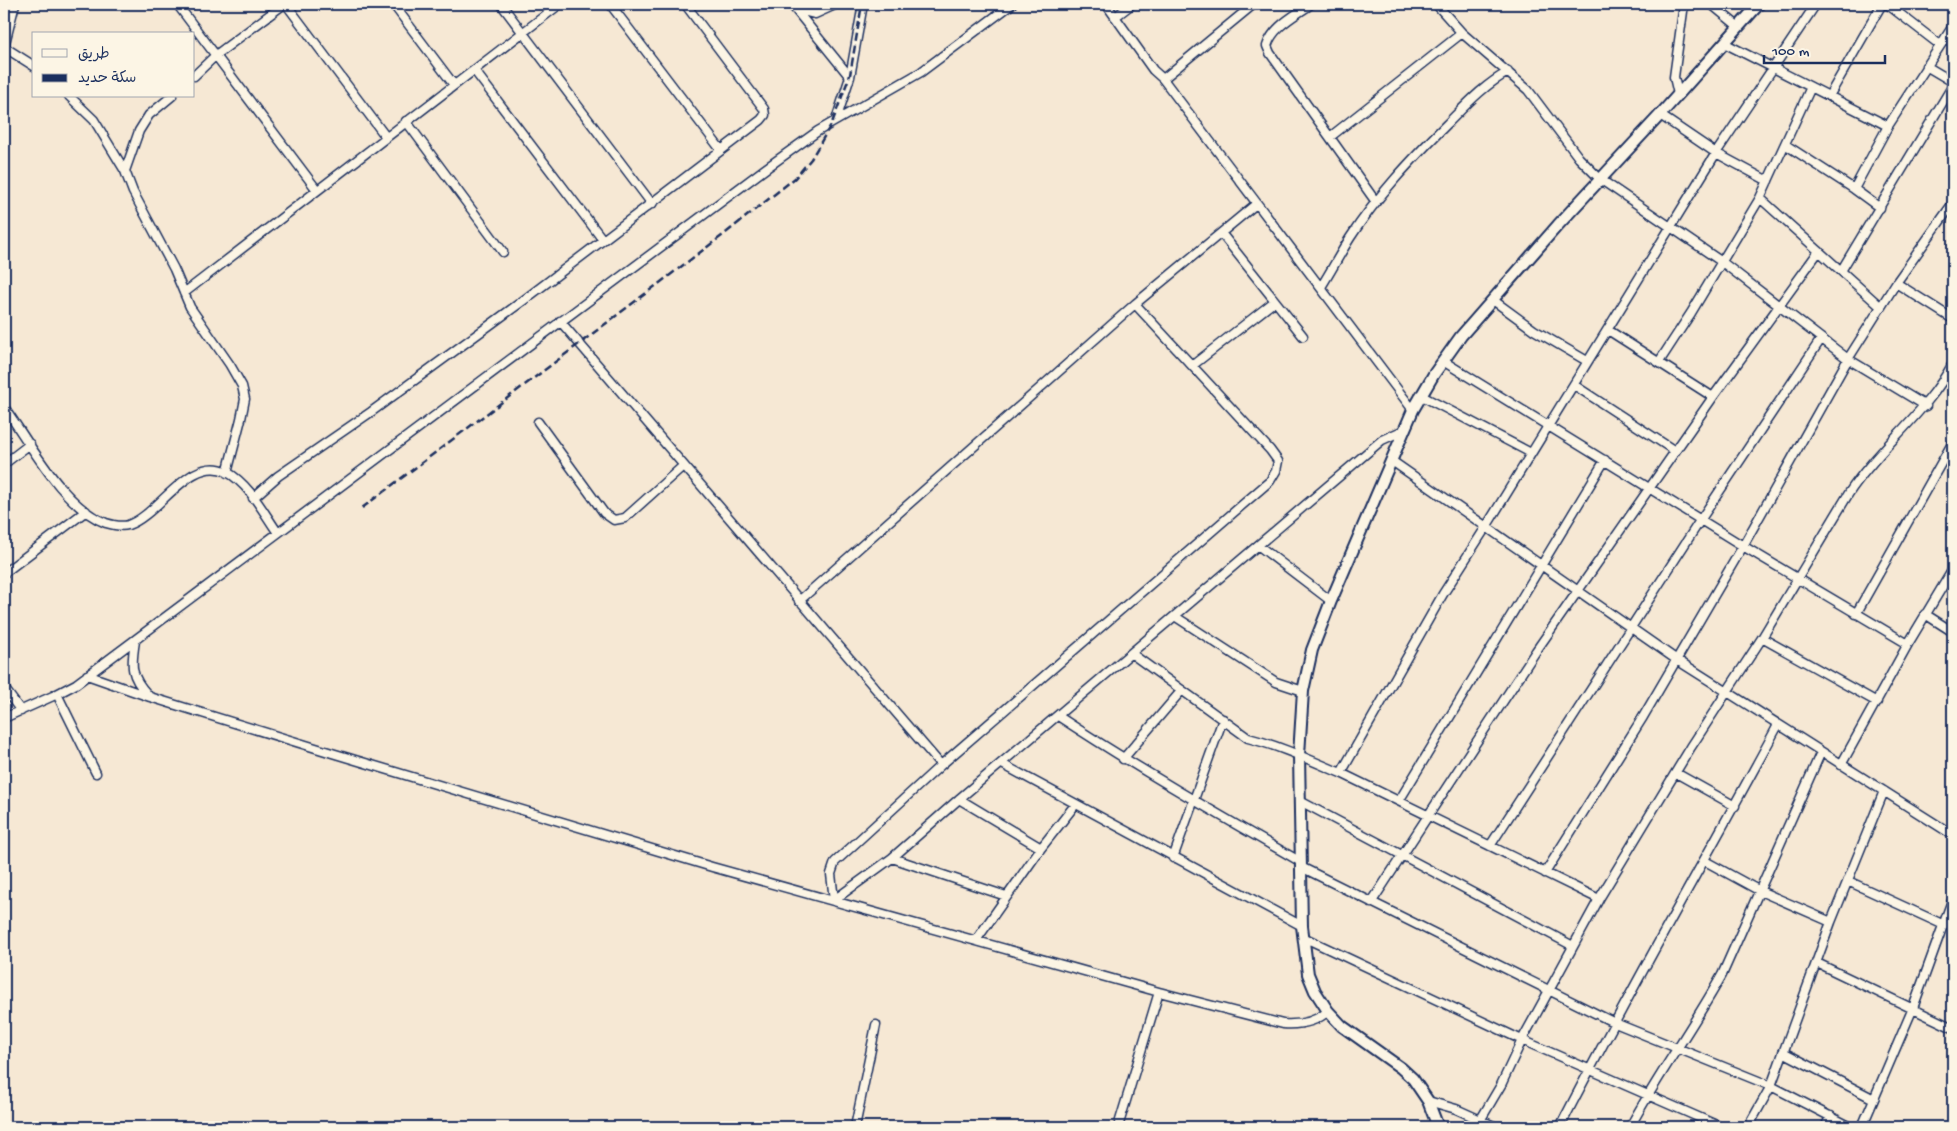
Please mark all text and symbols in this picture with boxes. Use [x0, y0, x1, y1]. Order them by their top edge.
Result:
legend [32, 32, 195, 98]
scale bar [1764, 32, 1886, 64]
text: 100 m [1771, 43, 1810, 61]
text: طريق [78, 46, 110, 64]
text: سكة حديد [78, 70, 136, 88]

